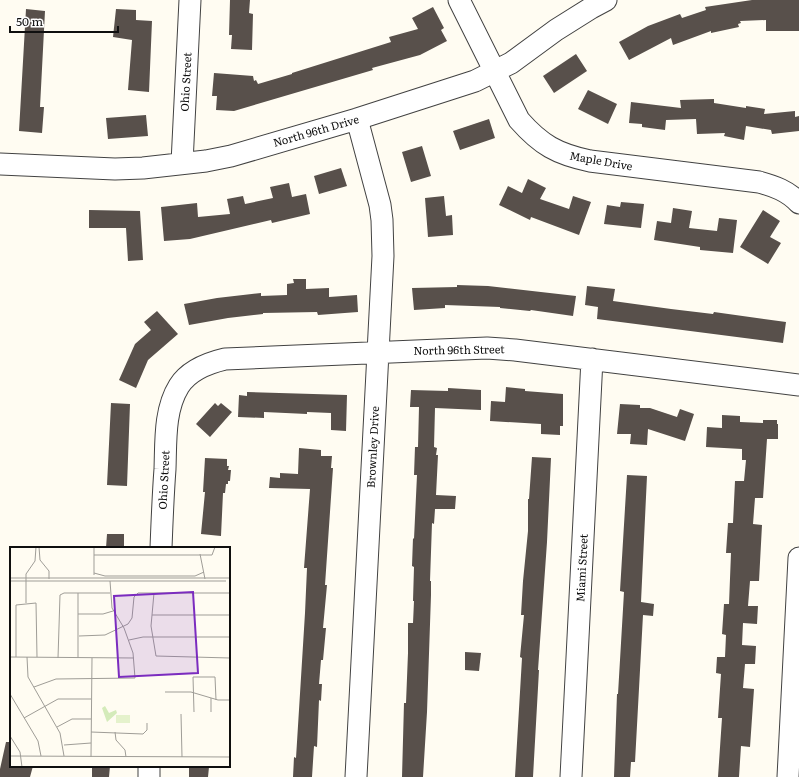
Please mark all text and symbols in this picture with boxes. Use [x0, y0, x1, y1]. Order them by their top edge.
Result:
scale bar [10, 8, 118, 34]
text: 50 m [16, 12, 43, 30]
street label: Ohio Street [175, 51, 195, 112]
street label: North 96th Drive [271, 110, 361, 150]
street label: Maple Drive [568, 147, 634, 173]
street label: North 96th Street [413, 340, 505, 358]
street label: Brownley Drive [362, 405, 382, 488]
street label: Ohio Street [153, 449, 173, 510]
street label: Miami Street [571, 533, 591, 603]
inset map [10, 547, 230, 767]

